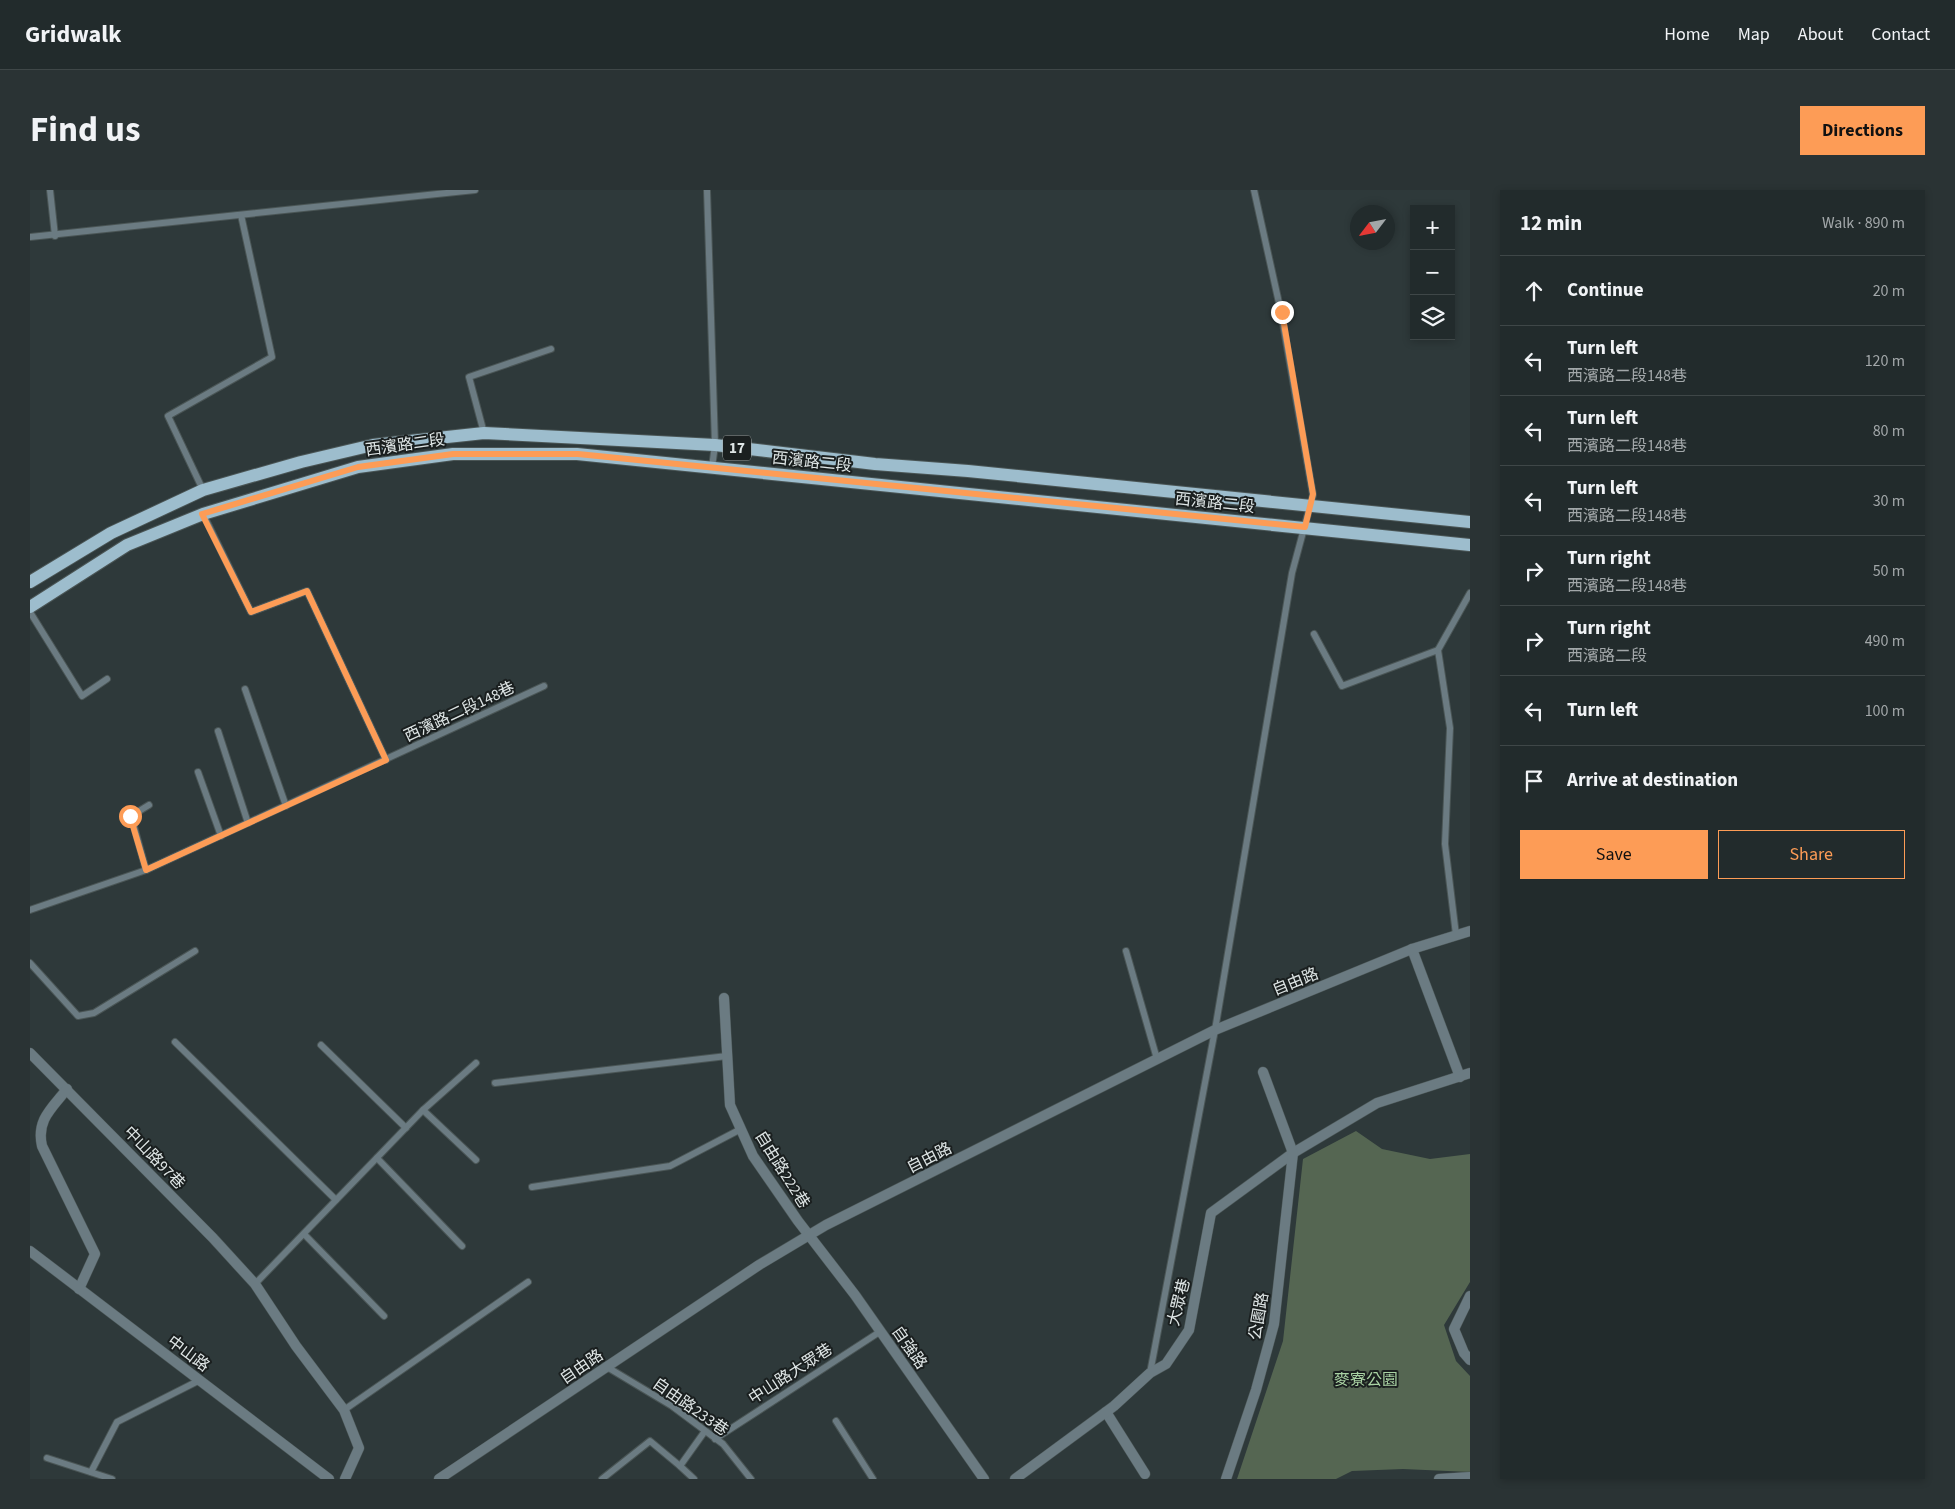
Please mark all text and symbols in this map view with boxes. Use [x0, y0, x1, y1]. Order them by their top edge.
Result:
text: Gridwalk [25, 17, 121, 52]
text: Home [1664, 22, 1710, 47]
text: Map [1738, 22, 1770, 47]
text: About [1798, 22, 1843, 47]
text: Contact [1871, 22, 1930, 47]
text: Find us [30, 105, 140, 155]
button: Directions [1800, 106, 1925, 155]
north arrow [1350, 205, 1395, 250]
map controls [1410, 205, 1455, 340]
button: + [1410, 205, 1455, 250]
text: 12 min [1520, 208, 1582, 238]
text: Walk · 890 m [1822, 212, 1905, 234]
button: − [1410, 250, 1455, 295]
icon: ahead [1520, 277, 1548, 305]
text: Continue [1567, 277, 1644, 304]
text: 20 m [1873, 280, 1905, 302]
button: layers [1410, 295, 1455, 340]
route end [1271, 301, 1294, 324]
text: Turn left [1567, 335, 1638, 362]
icon: left [1520, 347, 1548, 375]
text: 120 m [1865, 350, 1905, 372]
text: 西濱路二段148巷 [1567, 365, 1687, 387]
text: Turn left [1567, 405, 1638, 432]
icon: left [1520, 417, 1548, 445]
text: 80 m [1873, 420, 1905, 442]
street label: 西濱路二段 [364, 429, 446, 461]
text: 西濱路二段148巷 [1567, 435, 1687, 457]
road number: 17 [723, 436, 751, 460]
street label: 西濱路二段 [771, 447, 853, 477]
text: Turn left [1567, 475, 1638, 502]
icon: left [1520, 487, 1548, 515]
street label: 西濱路二段 [1174, 488, 1256, 518]
text: 30 m [1873, 490, 1905, 512]
text: 西濱路二段148巷 [1567, 505, 1687, 527]
text: Turn right [1567, 545, 1651, 572]
icon: right [1520, 557, 1548, 585]
text: 50 m [1873, 560, 1905, 582]
text: 西濱路二段148巷 [1567, 575, 1687, 597]
text: Turn right [1567, 615, 1651, 642]
icon: right [1520, 627, 1548, 655]
text: 490 m [1865, 630, 1905, 652]
text: 西濱路二段 [1567, 645, 1647, 667]
street label: 西濱路二段148巷 [400, 677, 518, 747]
icon: left [1520, 697, 1548, 725]
text: Turn left [1567, 697, 1638, 724]
text: 100 m [1865, 700, 1905, 722]
icon: arrive [1520, 767, 1548, 795]
text: Arrive at destination [1567, 767, 1738, 794]
route start [119, 805, 142, 828]
button: Save [1520, 830, 1708, 879]
button: Share [1718, 830, 1905, 879]
street label: 自由路 [1269, 963, 1322, 1001]
street label: 中山路97巷 [119, 1121, 190, 1194]
street label: 自由路222巷 [750, 1126, 815, 1213]
street label: 自由路 [903, 1137, 956, 1179]
street label: 大眾巷 [1162, 1276, 1195, 1328]
street label: 公園路 [1244, 1291, 1274, 1342]
street label: 自強路 [886, 1322, 932, 1374]
street label: 中山路 [163, 1331, 214, 1377]
street label: 中山路大眾巷 [744, 1338, 837, 1409]
street label: 自由路 [556, 1344, 608, 1389]
park label: 麥寮公園 [1334, 1369, 1398, 1391]
street label: 自由路233巷 [648, 1373, 733, 1441]

